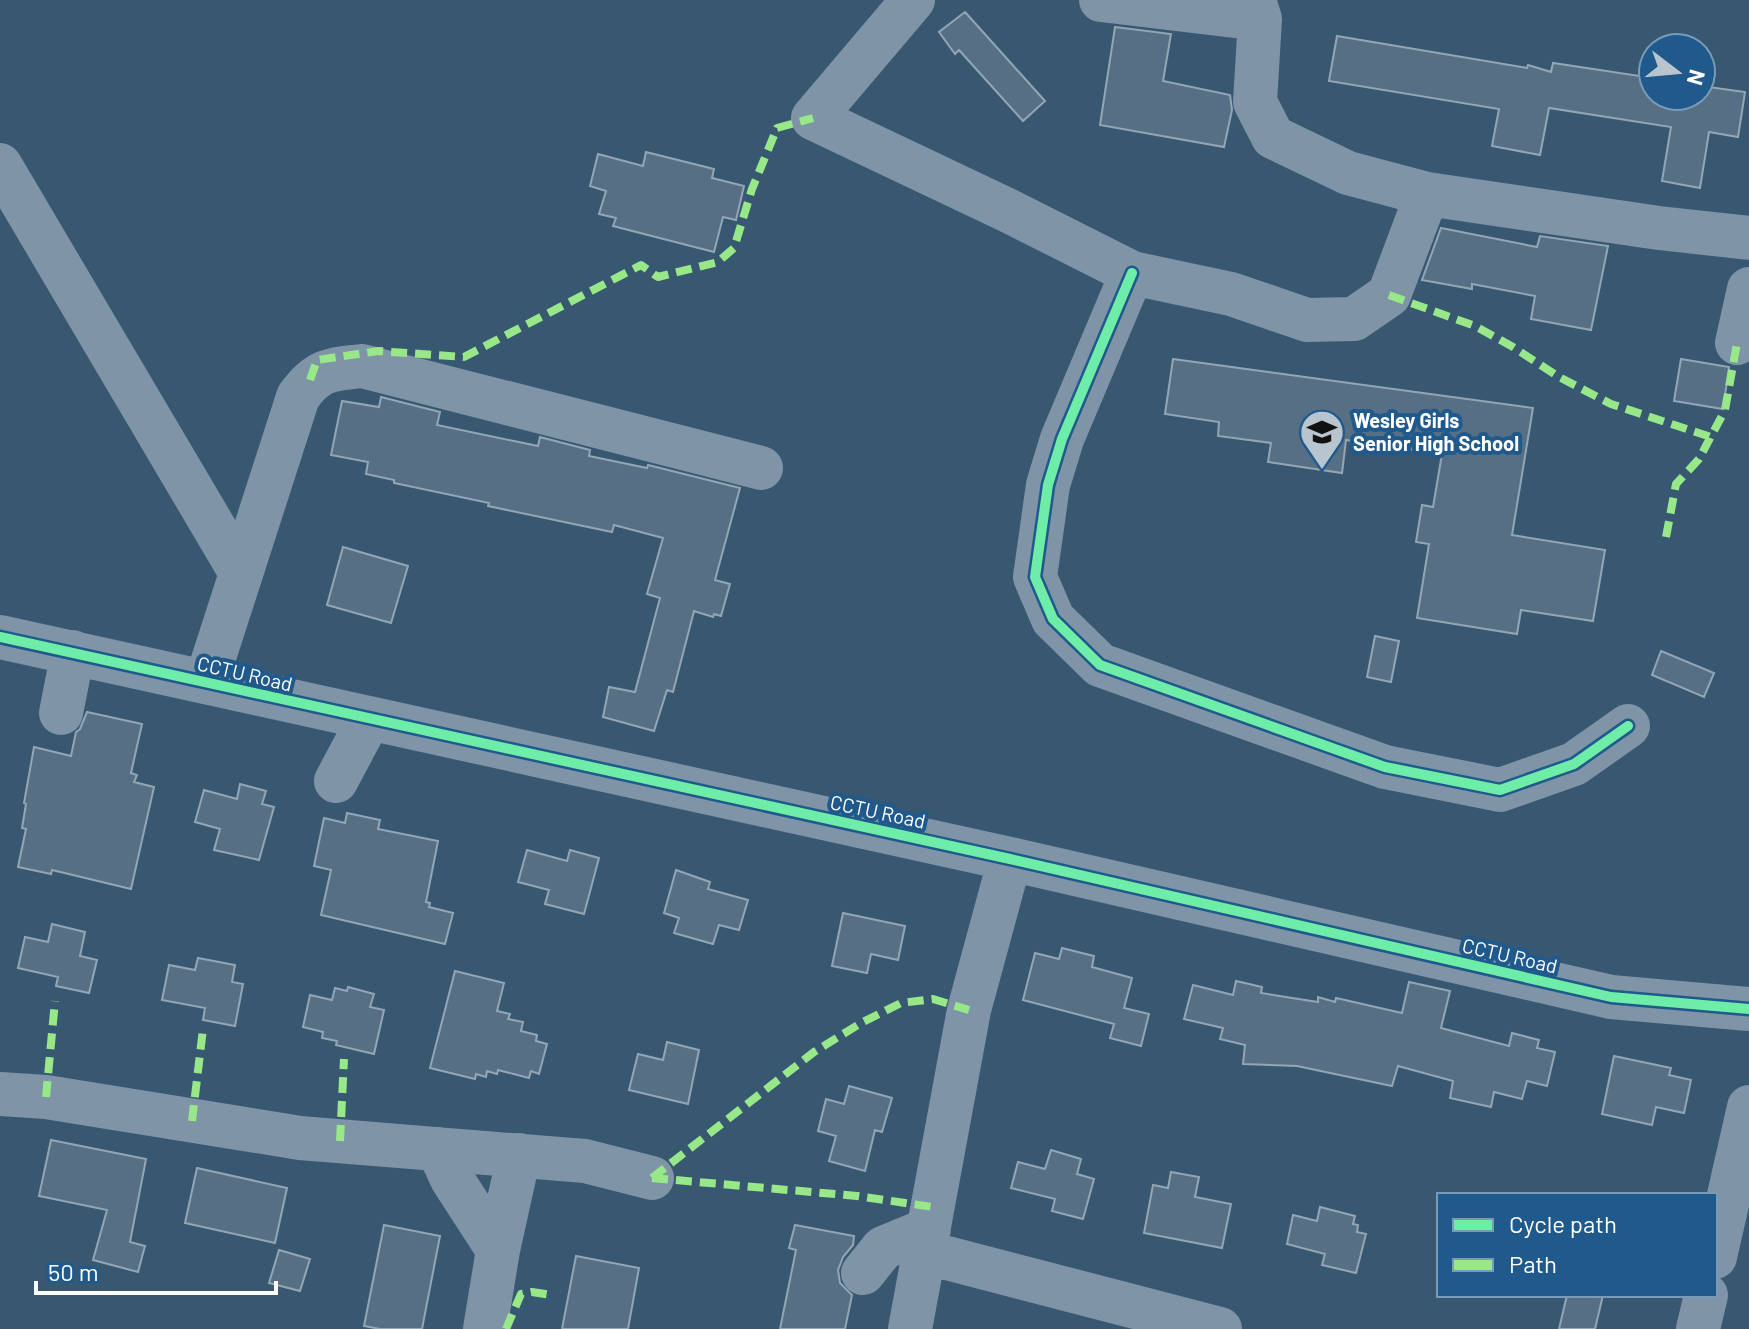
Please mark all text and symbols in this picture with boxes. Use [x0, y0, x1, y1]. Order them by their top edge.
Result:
north arrow [1637, 32, 1717, 112]
text: N [1683, 67, 1712, 88]
school or university icon: Wesley Girls Senior High School [1298, 408, 1346, 471]
place label: Wesley Girls Senior High School [1353, 408, 1519, 455]
street label: CCTU Road [195, 650, 295, 696]
street label: CCTU Road [828, 789, 928, 833]
street label: CCTU Road [1460, 932, 1560, 978]
legend [1437, 1193, 1717, 1297]
text: Cycle path [1509, 1209, 1617, 1238]
scale bar [36, 1245, 276, 1295]
text: Path [1509, 1249, 1557, 1278]
text: 50 m [48, 1257, 99, 1286]

